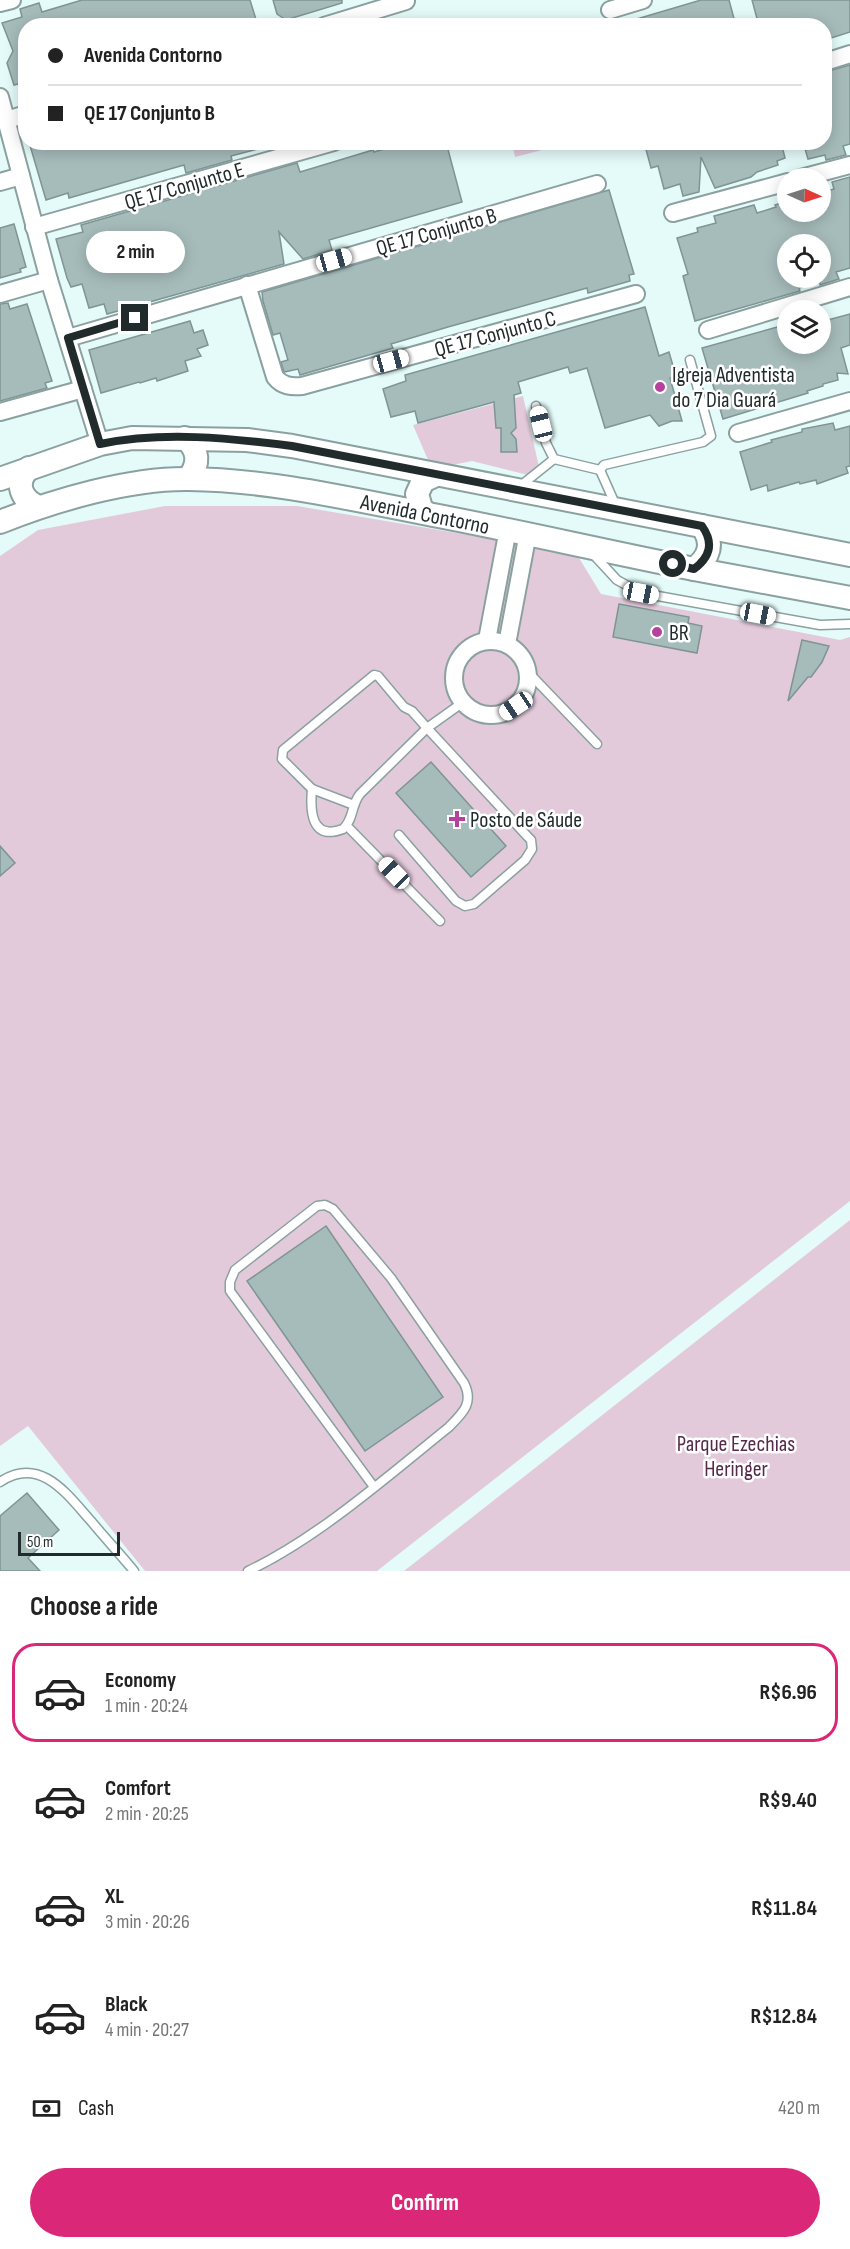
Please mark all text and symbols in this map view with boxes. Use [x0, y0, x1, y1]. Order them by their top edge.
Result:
text: Avenida Contorno [84, 42, 222, 69]
text: QE 17 Conjunto B [84, 100, 215, 127]
street label: QE 17 Conjunto E [121, 156, 247, 216]
north arrow [777, 168, 831, 222]
map controls [777, 168, 831, 354]
street label: QE 17 Conjunto B [373, 202, 500, 263]
callout: 2 min [86, 231, 184, 273]
button: locate [777, 234, 831, 288]
text: 2 min [116, 240, 155, 264]
car [314, 246, 354, 274]
button: layers [777, 300, 831, 354]
route end [121, 304, 148, 331]
street label: QE 17 Conjunto C [432, 305, 559, 364]
car [371, 348, 411, 374]
place label: Igreja Adventista do 7 Dia Guará [672, 362, 795, 414]
marker: Igreja Adventista do 7 Dia Guará [653, 380, 667, 394]
car [528, 404, 554, 444]
street label: Avenida Contorno [357, 489, 492, 541]
route start [659, 550, 686, 577]
car [622, 581, 660, 605]
car [739, 602, 777, 626]
place label: BR [669, 620, 689, 647]
marker: BR [650, 625, 664, 639]
car [496, 688, 536, 724]
place label: Posto de Sáude [470, 807, 582, 834]
marker: Posto de Sáude [448, 810, 466, 828]
car [375, 854, 413, 892]
park label: Parque Ezechias Heringer [677, 1431, 795, 1483]
scale bar [18, 1529, 120, 1556]
text: 50 m [27, 1533, 53, 1552]
text: Choose a ride [30, 1591, 158, 1623]
icon: car [33, 1666, 87, 1720]
text: Economy [105, 1667, 176, 1694]
text: R$6.96 [759, 1679, 817, 1706]
text: 1 min · 20:24 [105, 1694, 188, 1718]
icon: car [33, 1774, 87, 1828]
text: Comfort [105, 1775, 171, 1802]
text: R$9.40 [759, 1787, 817, 1814]
text: 2 min · 20:25 [105, 1802, 189, 1826]
icon: car [33, 1882, 87, 1936]
text: XL [105, 1883, 124, 1910]
text: R$11.84 [751, 1895, 817, 1922]
text: 3 min · 20:26 [105, 1910, 190, 1934]
icon: car [33, 1990, 87, 2044]
text: Black [105, 1991, 147, 2018]
text: R$12.84 [751, 2003, 817, 2030]
text: 4 min · 20:27 [105, 2018, 189, 2042]
icon: cash [30, 2092, 63, 2125]
text: Cash [78, 2095, 114, 2122]
text: 420 m [778, 2096, 820, 2120]
button: Confirm [30, 2168, 820, 2237]

